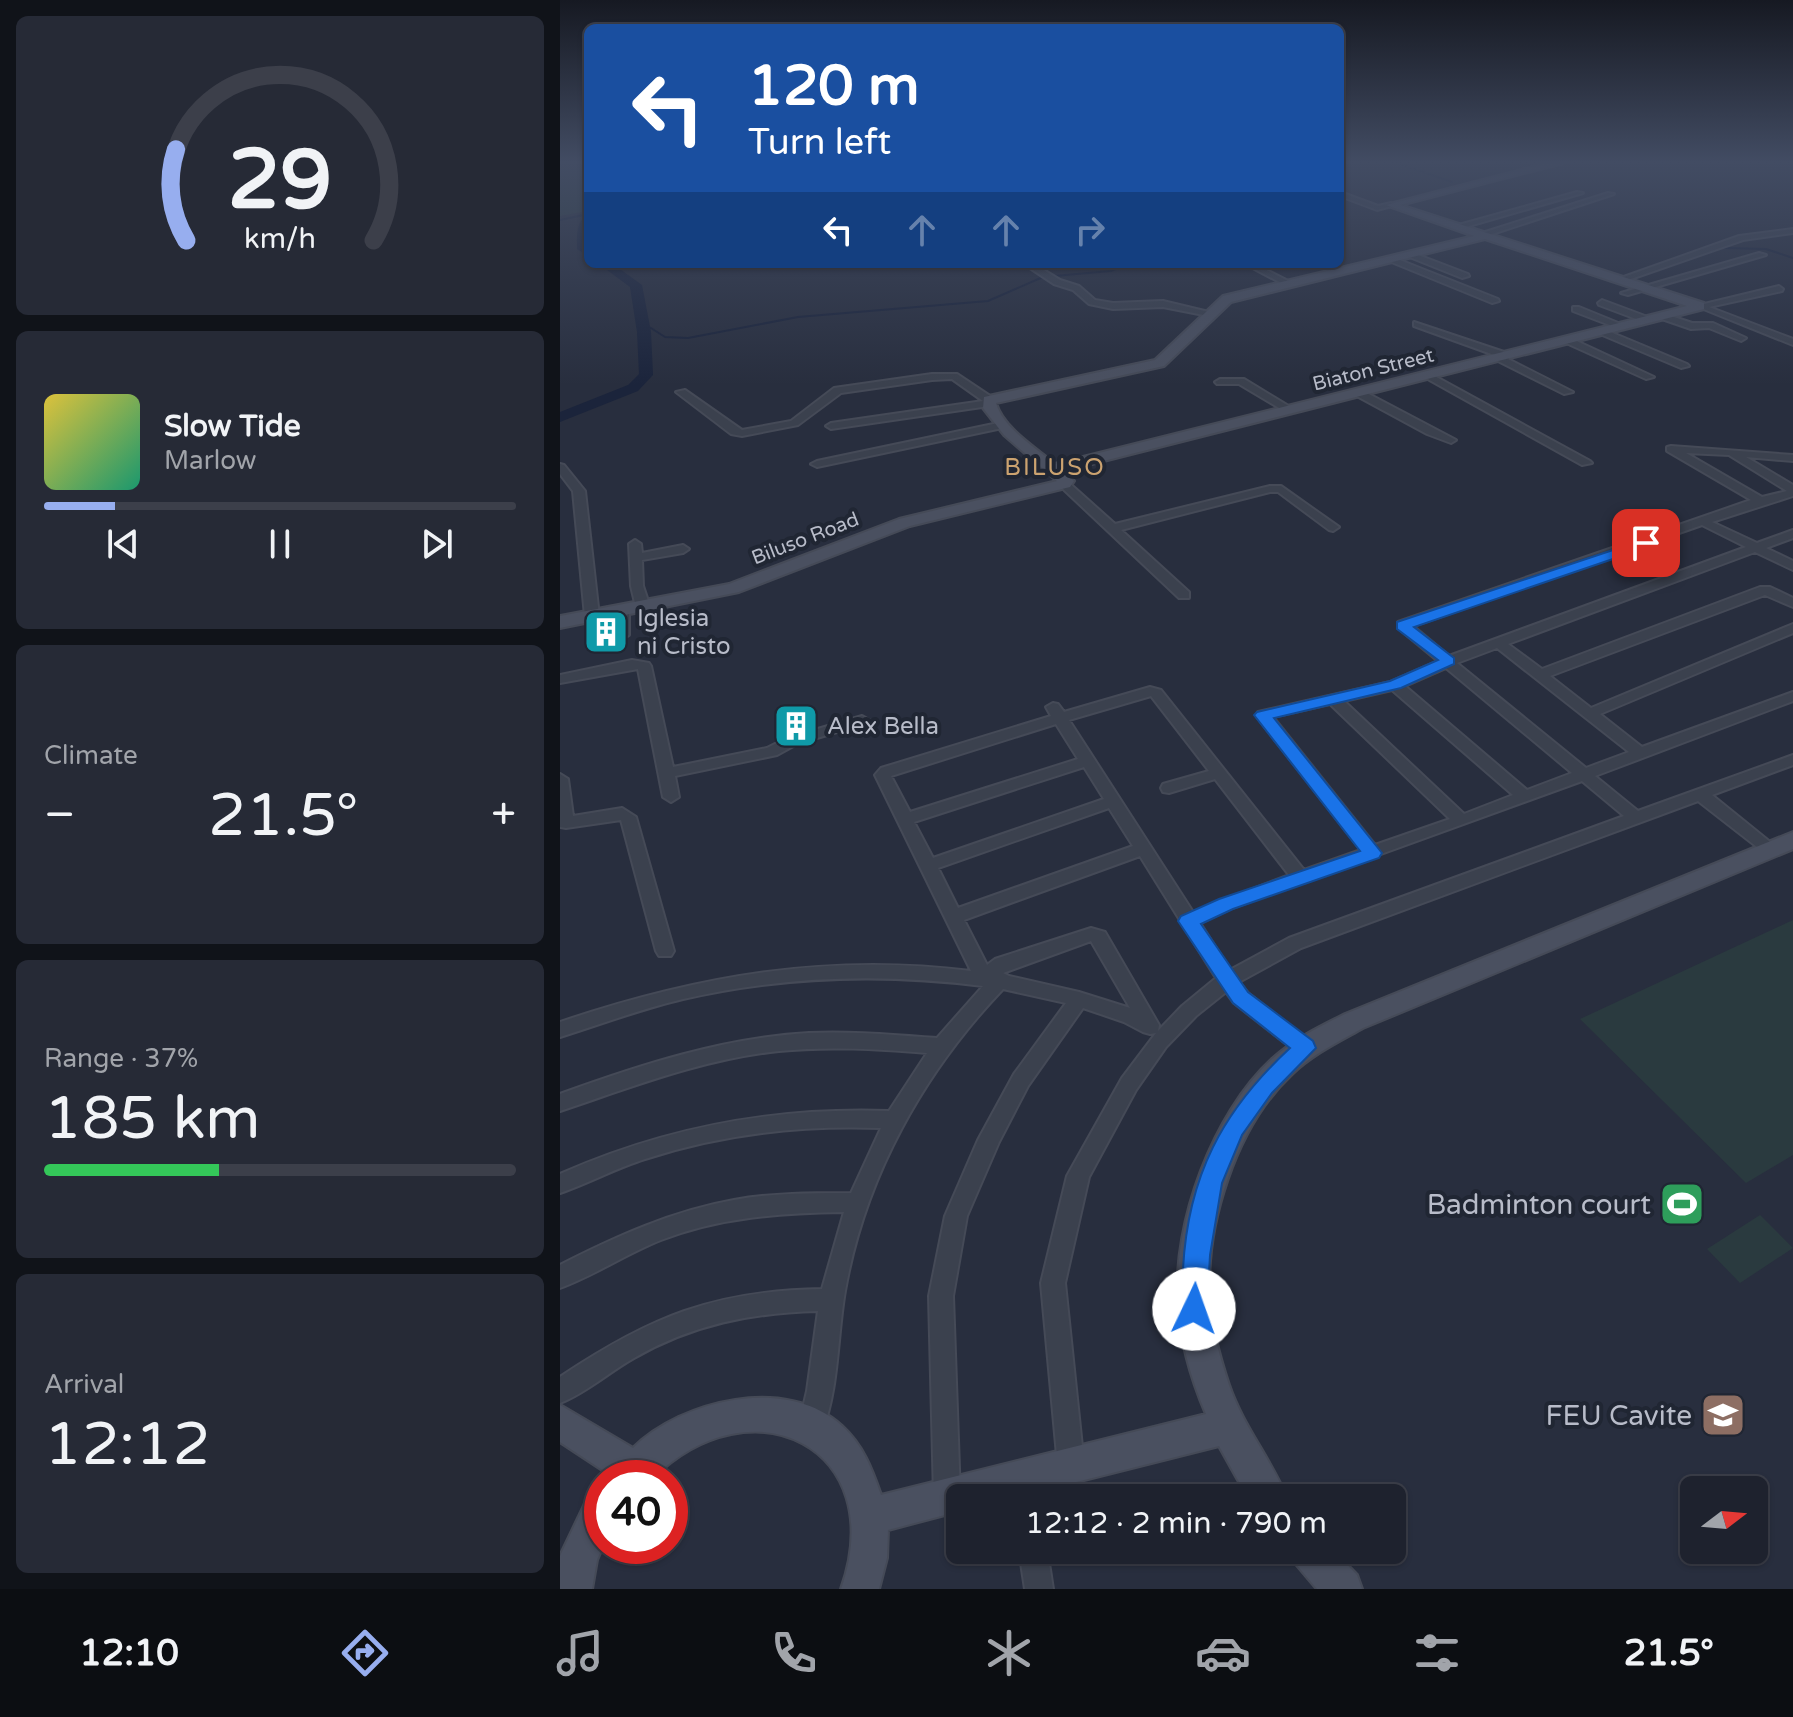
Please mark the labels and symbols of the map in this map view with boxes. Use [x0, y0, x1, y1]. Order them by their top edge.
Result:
street label: Biaton Street [1310, 343, 1437, 397]
district label: BILUSO [1004, 453, 1106, 482]
street label: Biluso Road [748, 507, 862, 570]
pin [1612, 509, 1680, 577]
place label: Iglesia ni Cristo [637, 604, 731, 661]
building icon: Iglesia ni Cristo [582, 608, 630, 656]
building icon: Alex Bella [772, 702, 820, 750]
place label: Alex Bella [827, 712, 939, 741]
sports icon: Badminton court [1658, 1180, 1706, 1228]
place label: Badminton court [1427, 1188, 1651, 1222]
position arrow [1152, 1267, 1236, 1351]
school or university icon: FEU Cavite [1699, 1391, 1747, 1439]
place label: FEU Cavite [1546, 1399, 1692, 1433]
speed limit sign: 40 [584, 1460, 688, 1564]
north arrow [1680, 1476, 1768, 1564]

